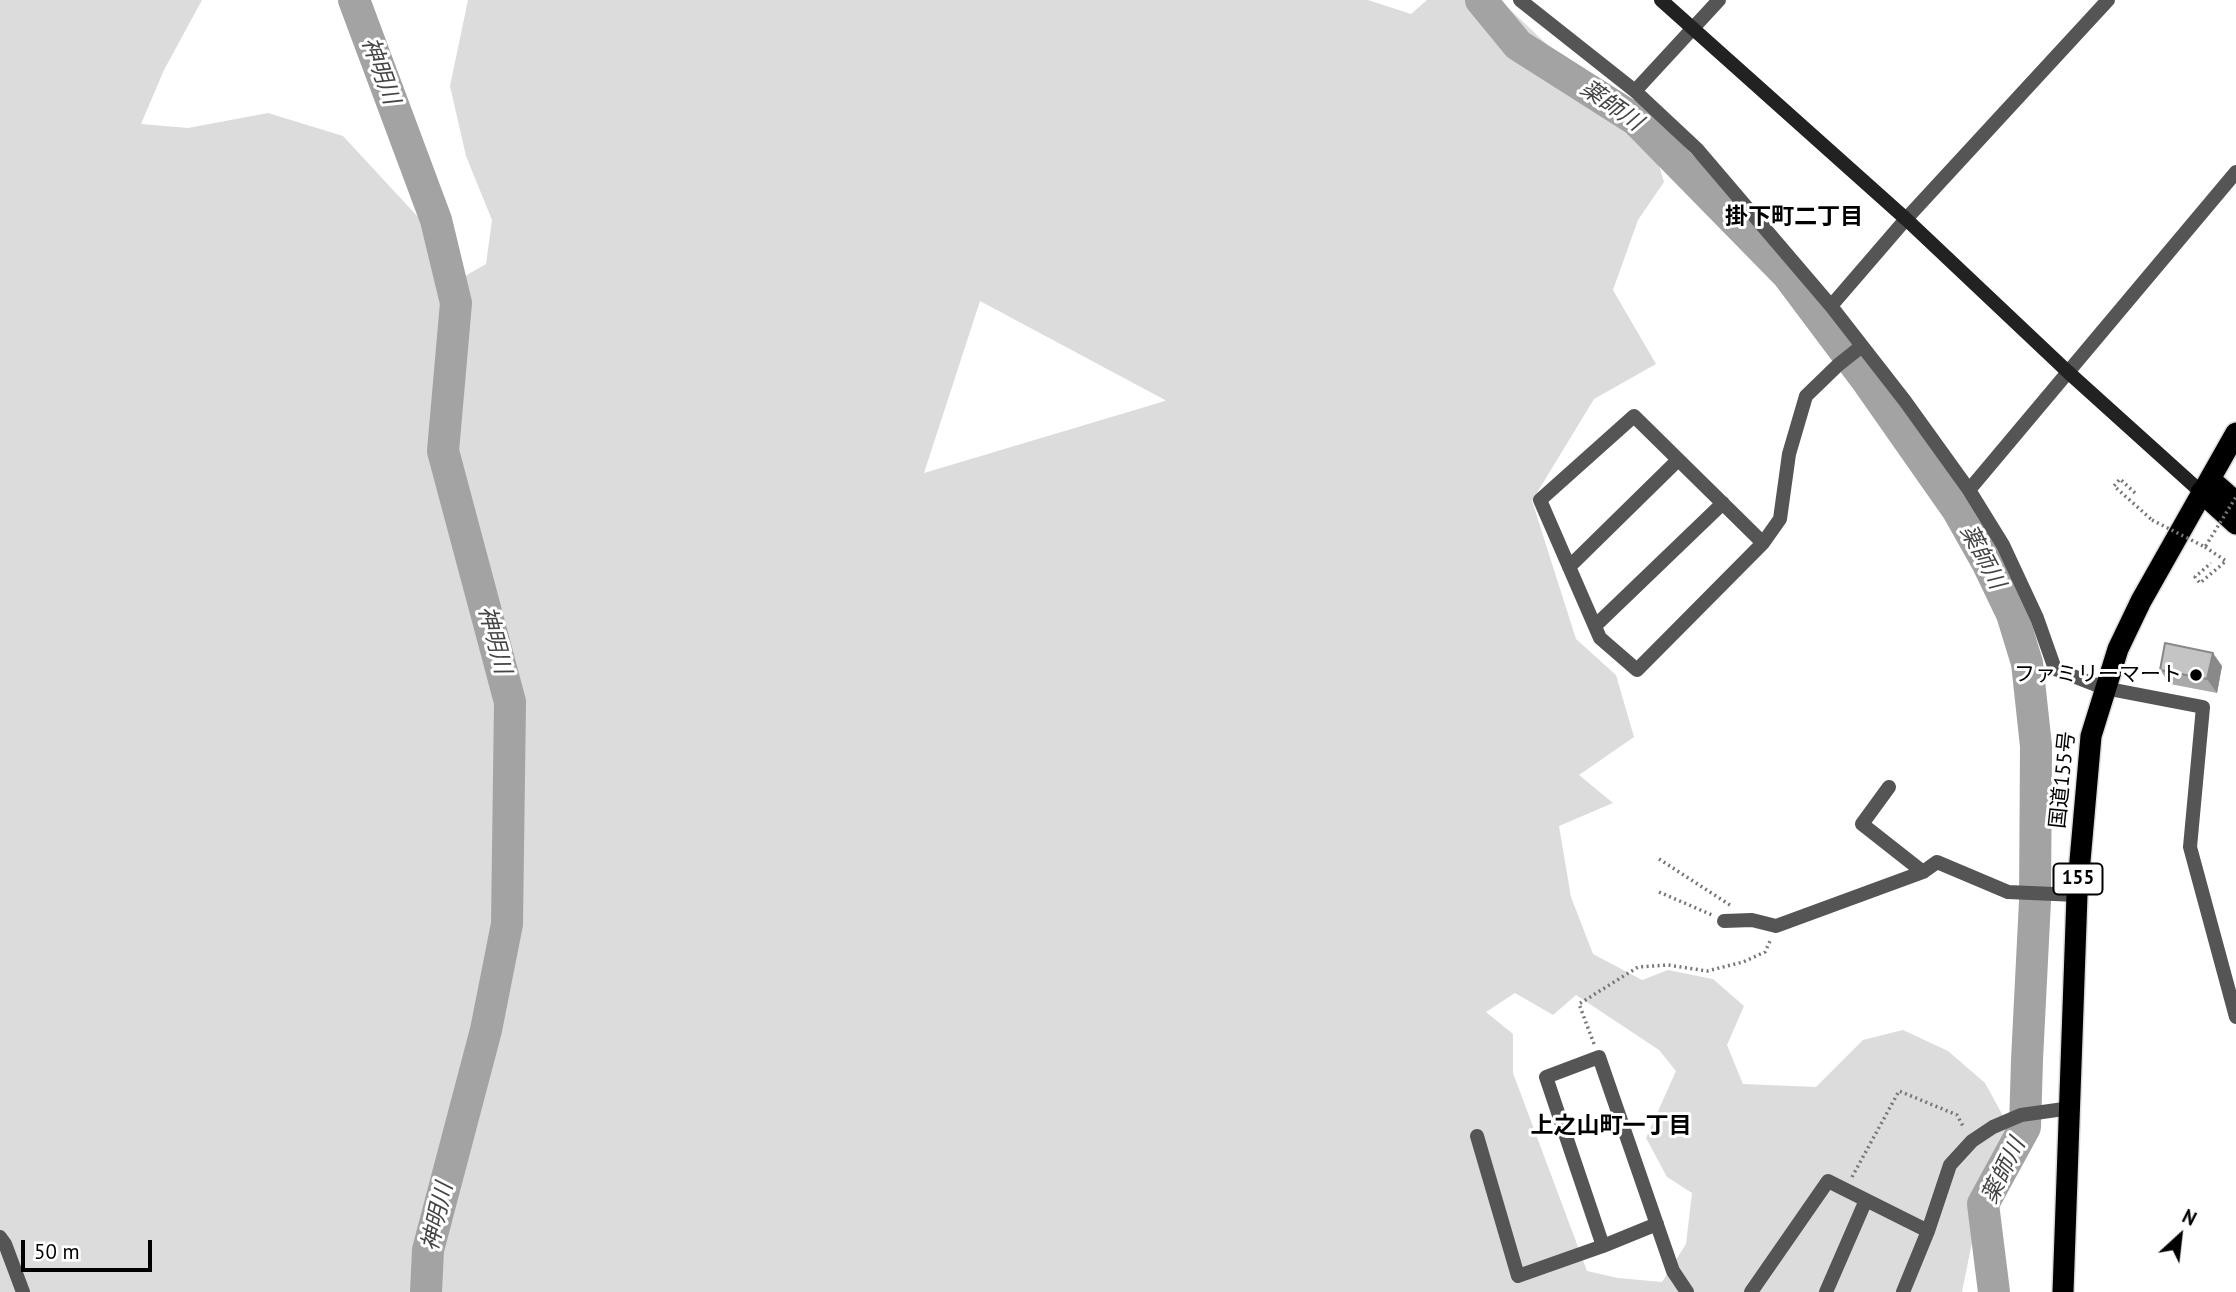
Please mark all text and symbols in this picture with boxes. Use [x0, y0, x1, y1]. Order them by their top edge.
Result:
water label: 神明川 [355, 34, 405, 108]
water label: 薬師川 [1575, 75, 1647, 137]
district label: 掛下町二丁目 [1725, 203, 1863, 231]
water label: 薬師川 [1954, 520, 2010, 594]
water label: 神明川 [472, 603, 516, 677]
place label: ファミリーマート [2014, 662, 2182, 688]
marker: ファミリーマート [2188, 667, 2204, 683]
street label: 国道155号 [2045, 730, 2081, 830]
road number: 155 [2054, 864, 2102, 894]
district label: 上之山町一丁目 [1531, 1112, 1691, 1140]
water label: 薬師川 [1976, 1134, 2032, 1208]
water label: 神明川 [417, 1180, 459, 1254]
north arrow [2145, 1201, 2215, 1271]
text: N [2179, 1204, 2201, 1231]
scale bar [24, 1226, 156, 1270]
text: 50 m [34, 1238, 80, 1265]

